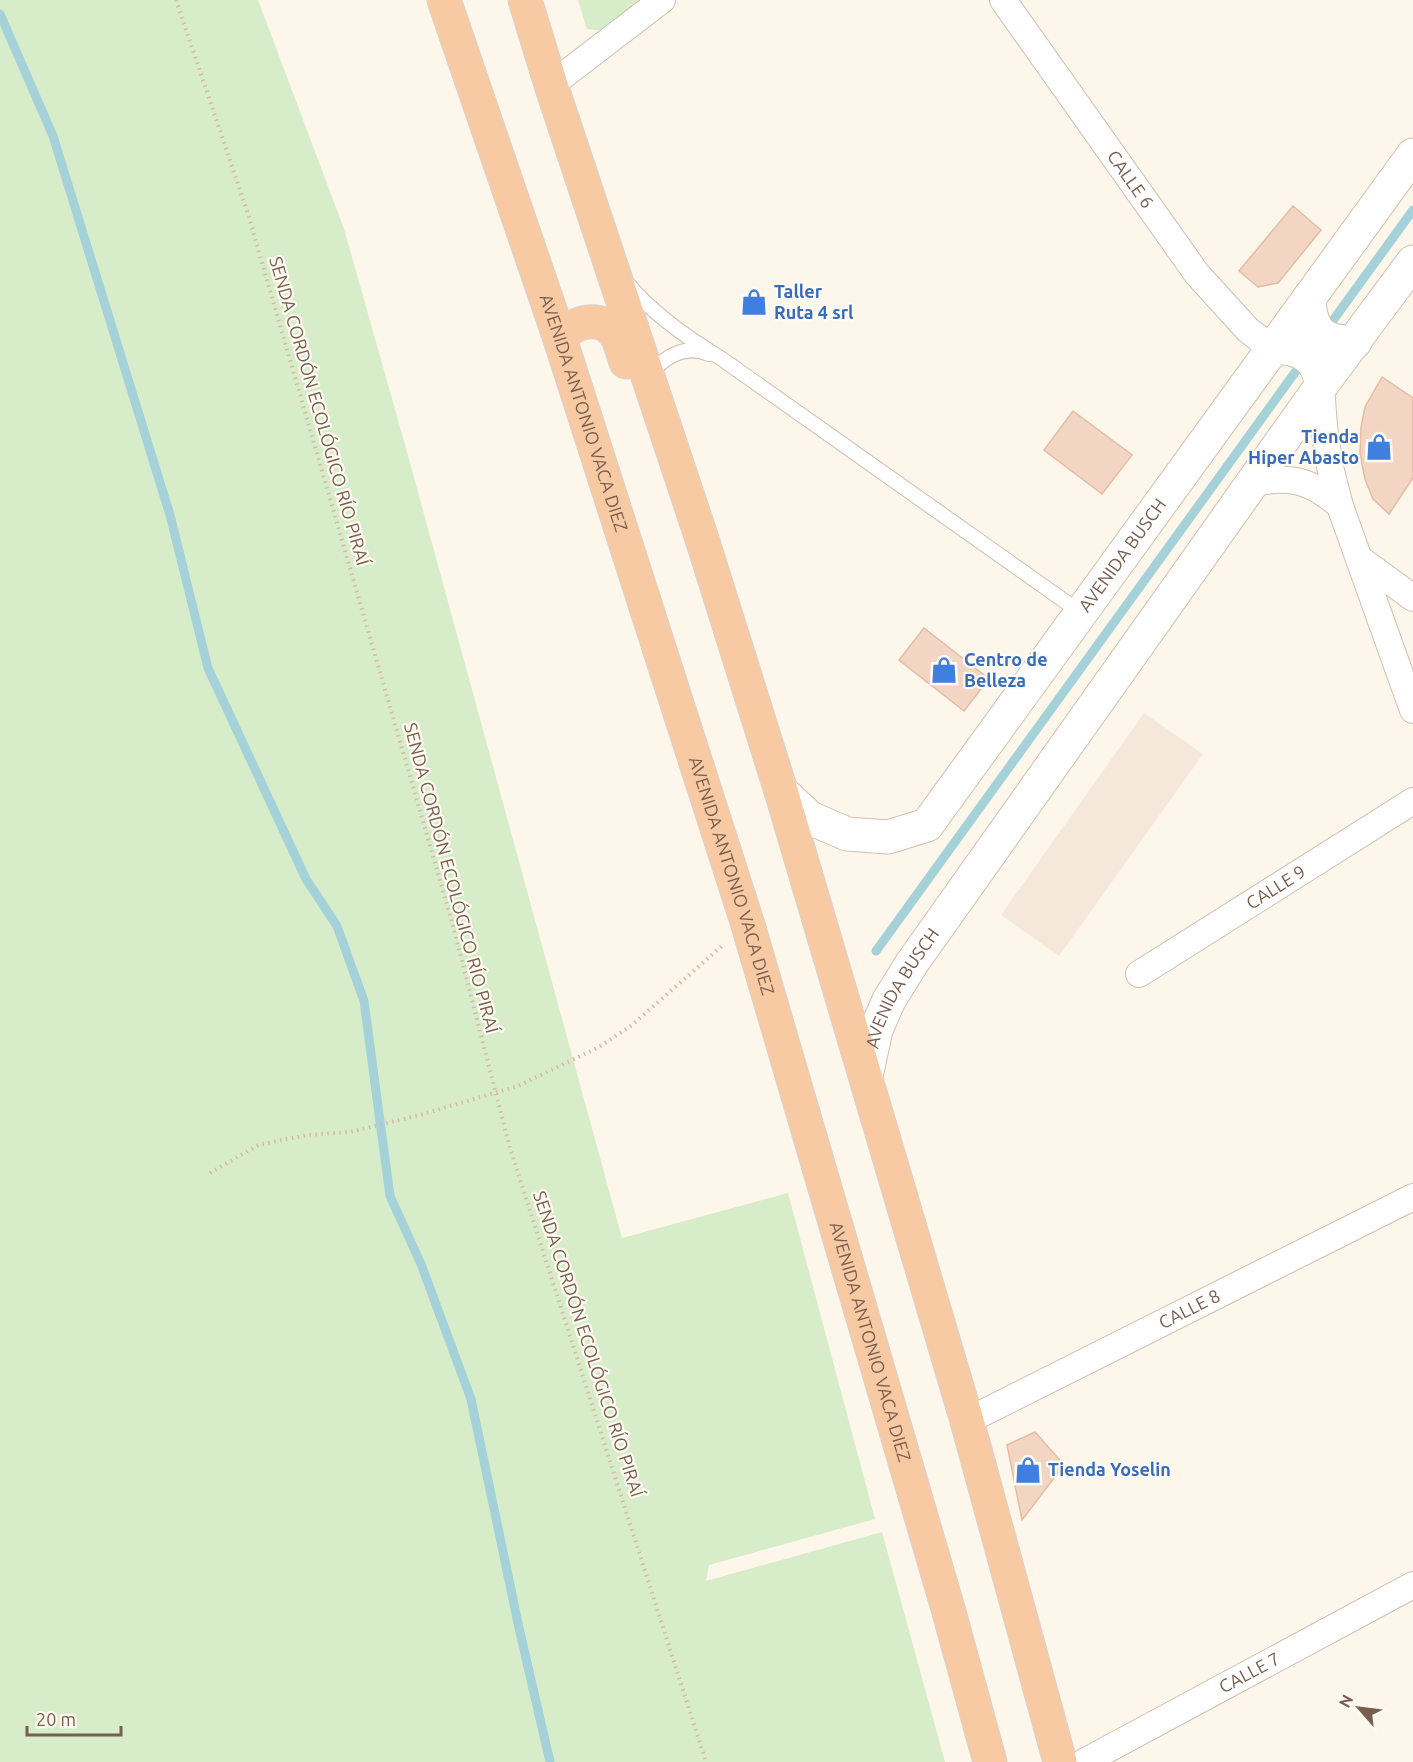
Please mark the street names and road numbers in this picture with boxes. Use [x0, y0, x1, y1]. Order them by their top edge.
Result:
street label: CALLE 6 [1104, 146, 1158, 212]
street label: SENDA CORDÓN ECOLÓGICO RÍO PIRAÍ [266, 254, 375, 568]
street label: AVENIDA ANTONIO VACA DIEZ [536, 291, 632, 534]
street label: AVENIDA BUSCH [1074, 494, 1170, 615]
street label: SENDA CORDÓN ECOLÓGICO RÍO PIRAÍ [401, 720, 504, 1035]
street label: AVENIDA ANTONIO VACA DIEZ [686, 754, 779, 997]
street label: CALLE 9 [1242, 861, 1309, 913]
street label: AVENIDA BUSCH [861, 924, 943, 1050]
street label: SENDA CORDÓN ECOLÓGICO RÍO PIRAÍ [530, 1188, 649, 1500]
street label: AVENIDA ANTONIO VACA DIEZ [826, 1219, 915, 1464]
street label: CALLE 8 [1155, 1285, 1223, 1332]
street label: CALLE 7 [1215, 1648, 1283, 1696]

